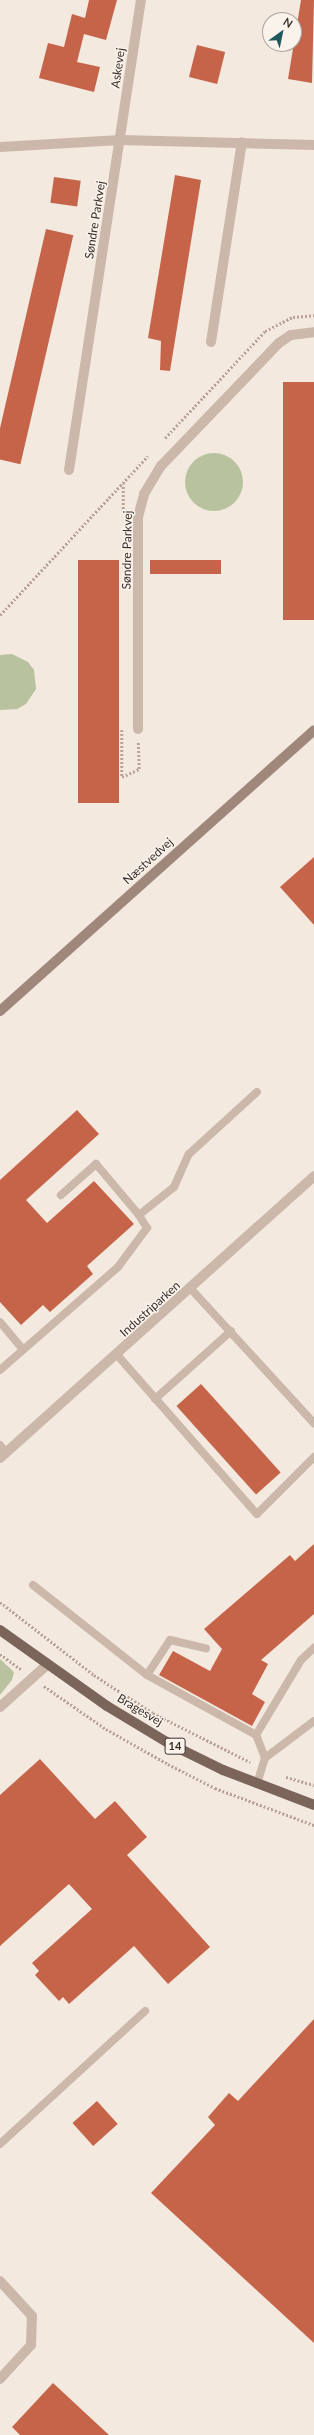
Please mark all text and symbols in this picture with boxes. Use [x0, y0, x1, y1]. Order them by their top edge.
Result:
north arrow [262, 12, 302, 52]
text: N [281, 15, 295, 30]
street label: Askevej [108, 47, 128, 89]
street label: Søndre Parkvej [82, 180, 108, 260]
street label: Søndre Parkvej [119, 510, 135, 590]
street label: Næstvedvej [120, 835, 176, 887]
street label: Industriparken [117, 1278, 183, 1340]
street label: Bragesvej [115, 1691, 165, 1729]
road number: 14 [164, 1737, 186, 1755]

